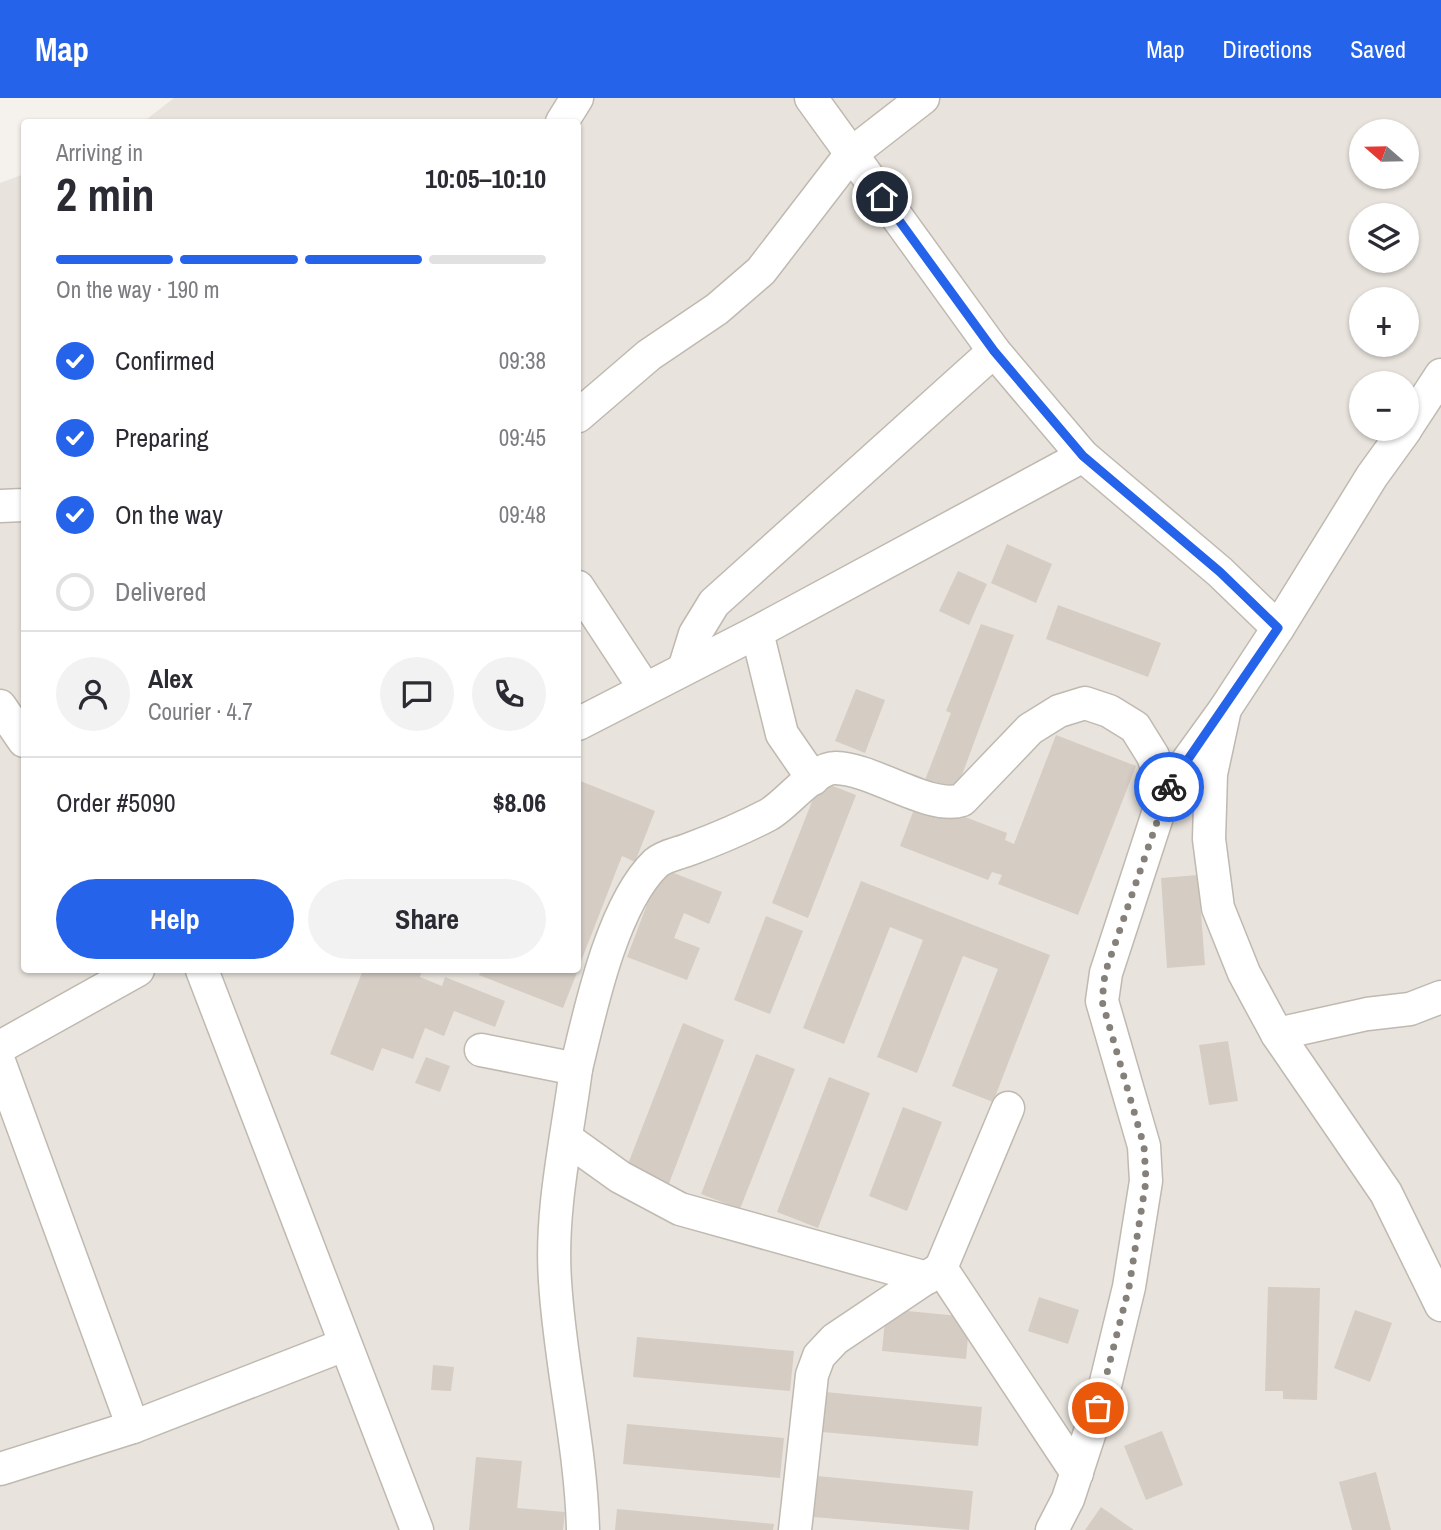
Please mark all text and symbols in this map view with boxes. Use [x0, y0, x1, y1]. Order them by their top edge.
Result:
text: Map [35, 27, 89, 71]
text: Map [1146, 33, 1184, 65]
text: Directions [1222, 33, 1312, 65]
text: Saved [1350, 33, 1406, 65]
north arrow [1349, 119, 1419, 189]
map controls [1349, 119, 1419, 441]
text: Arriving in [56, 137, 143, 168]
text: 10:05–10:10 [425, 161, 546, 196]
text: 2 min [56, 163, 155, 225]
pin [852, 167, 912, 227]
icon: home [863, 178, 901, 216]
button: layers [1349, 203, 1419, 273]
text: On the way · 190 m [56, 274, 220, 305]
button: + [1349, 287, 1419, 357]
icon: check [56, 342, 94, 380]
text: Confirmed [115, 343, 215, 378]
text: 09:38 [499, 345, 546, 376]
button: − [1349, 371, 1419, 441]
icon: check [56, 419, 94, 457]
text: Preparing [115, 420, 209, 455]
text: 09:45 [499, 422, 546, 453]
icon: check [56, 496, 94, 534]
text: On the way [115, 497, 223, 532]
text: 09:48 [499, 499, 546, 530]
text: Delivered [115, 574, 206, 609]
button: person [56, 657, 130, 731]
button: chat [380, 657, 454, 731]
button: phone [472, 657, 546, 731]
text: Alex [148, 661, 193, 696]
text: Courier · 4.7 [148, 696, 253, 727]
courier [1134, 752, 1204, 822]
icon: bike [1150, 768, 1188, 806]
text: Order #5090 [56, 785, 176, 820]
text: $8.06 [493, 785, 546, 820]
button: Help [56, 879, 294, 959]
button: Share [308, 879, 546, 959]
pin [1068, 1378, 1128, 1438]
icon: bag [1079, 1389, 1117, 1427]

